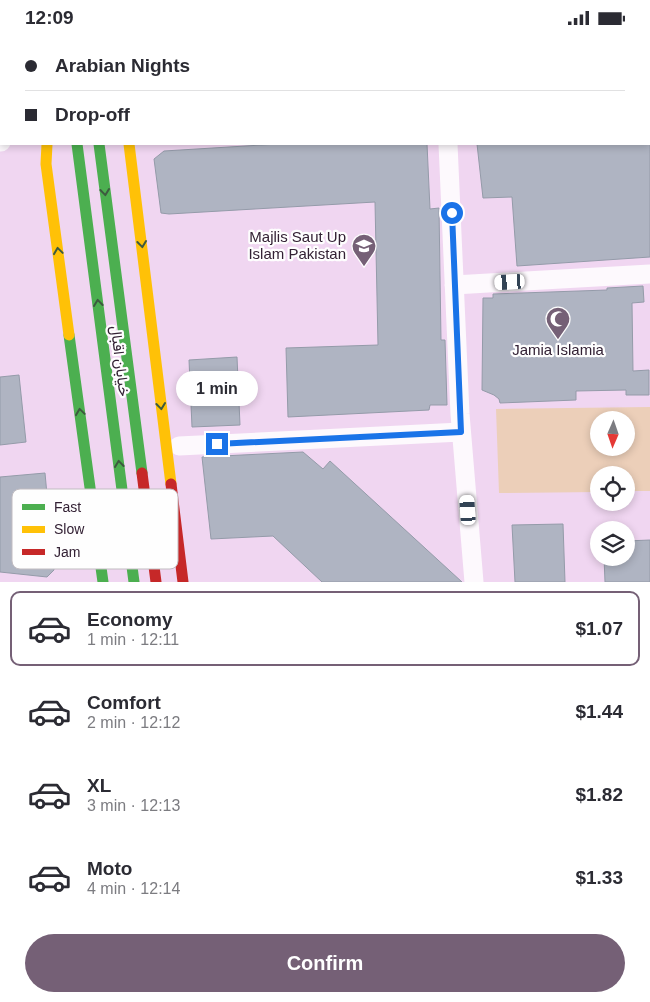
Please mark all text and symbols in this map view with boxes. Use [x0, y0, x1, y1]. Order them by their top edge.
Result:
text: 12:09 [25, 7, 74, 28]
text: Arabian Nights [55, 55, 190, 76]
text: Drop-off [55, 104, 130, 125]
one-way arrow [100, 188, 110, 196]
route start [441, 202, 463, 224]
place label: Majlis Saut Up Islam Pakistan [248, 228, 346, 262]
school or university icon: Majlis Saut Up Islam Pakistan [351, 233, 377, 267]
one-way arrow [136, 240, 146, 249]
one-way arrow [53, 247, 64, 255]
car [494, 274, 525, 290]
one-way arrow [93, 299, 104, 307]
mosque icon: Jamia Islamia [545, 306, 571, 340]
street label: خیابان اقبال [107, 325, 133, 397]
place label: Jamia Islamia [512, 341, 604, 358]
callout: 1 min [176, 371, 258, 407]
text: 1 min [196, 380, 238, 397]
one-way arrow [155, 402, 166, 410]
one-way arrow [75, 408, 85, 417]
north arrow [590, 411, 635, 456]
map controls [590, 411, 635, 566]
route end [206, 433, 228, 455]
one-way arrow [114, 460, 125, 468]
button: locate [590, 466, 635, 511]
legend [12, 489, 178, 569]
car [459, 495, 476, 525]
text: Fast [54, 499, 81, 515]
text: Slow [54, 521, 85, 537]
button: layers [590, 521, 635, 566]
text: Jam [54, 544, 80, 560]
icon: car [27, 606, 72, 651]
text: Economy [87, 609, 173, 630]
text: $1.07 [575, 618, 623, 639]
text: 1 min · 12:11 [87, 631, 179, 648]
icon: car [27, 689, 72, 734]
text: Comfort [87, 692, 161, 713]
text: $1.44 [575, 701, 623, 722]
text: 2 min · 12:12 [87, 714, 180, 731]
icon: car [27, 772, 72, 817]
text: XL [87, 775, 111, 796]
text: $1.82 [575, 784, 623, 805]
text: 3 min · 12:13 [87, 797, 180, 814]
icon: car [27, 855, 72, 900]
text: Moto [87, 858, 132, 879]
text: $1.33 [575, 867, 623, 888]
text: 4 min · 12:14 [87, 880, 180, 897]
button: Confirm [25, 934, 625, 992]

